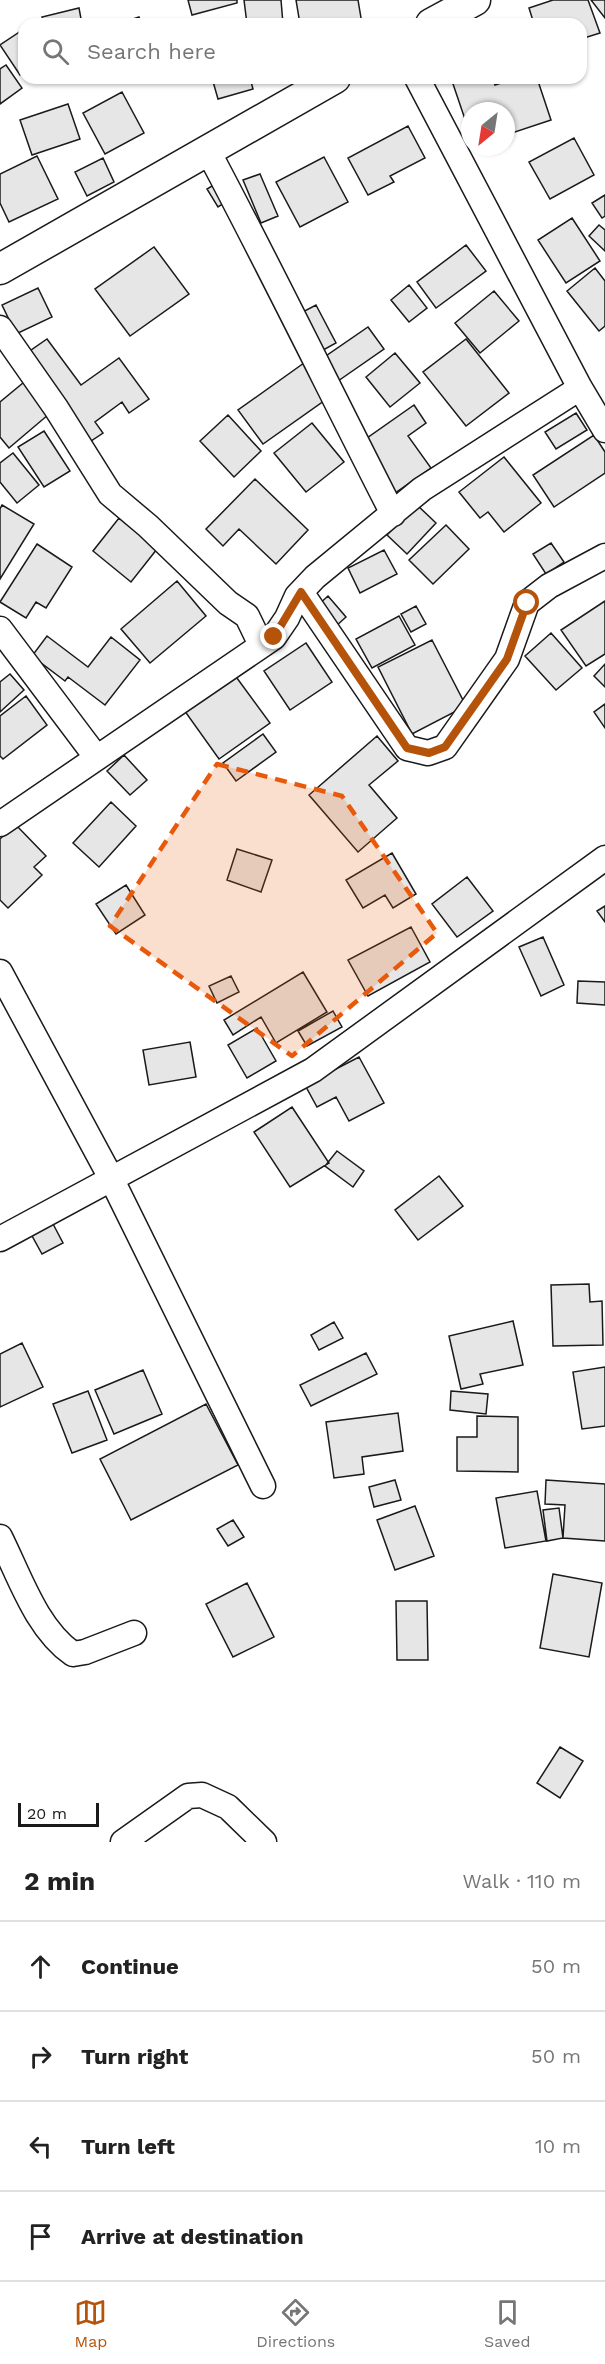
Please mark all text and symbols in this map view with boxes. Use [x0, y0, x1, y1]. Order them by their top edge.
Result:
search box [18, 18, 587, 84]
icon: search [39, 35, 72, 68]
text: Search here [87, 39, 216, 64]
north arrow [461, 102, 515, 156]
route start [513, 589, 539, 615]
route end [260, 623, 286, 649]
scale bar [18, 1800, 99, 1828]
text: 20 m [27, 1804, 67, 1823]
text: 2 min [24, 1866, 95, 1896]
text: Walk · 110 m [463, 1869, 581, 1893]
icon: ahead [24, 1950, 57, 1983]
text: Continue [81, 1954, 179, 1979]
text: 50 m [531, 1954, 581, 1978]
icon: right [24, 2040, 57, 2073]
text: Turn right [81, 2044, 188, 2069]
text: 50 m [531, 2044, 581, 2068]
icon: left [24, 2130, 57, 2163]
text: Turn left [81, 2134, 175, 2159]
text: 10 m [535, 2134, 581, 2158]
icon: arrive [24, 2220, 57, 2253]
text: Arrive at destination [81, 2224, 304, 2249]
tab: Map [74, 2296, 107, 2351]
tab: Directions [256, 2296, 335, 2351]
tab: Saved [484, 2296, 531, 2351]

